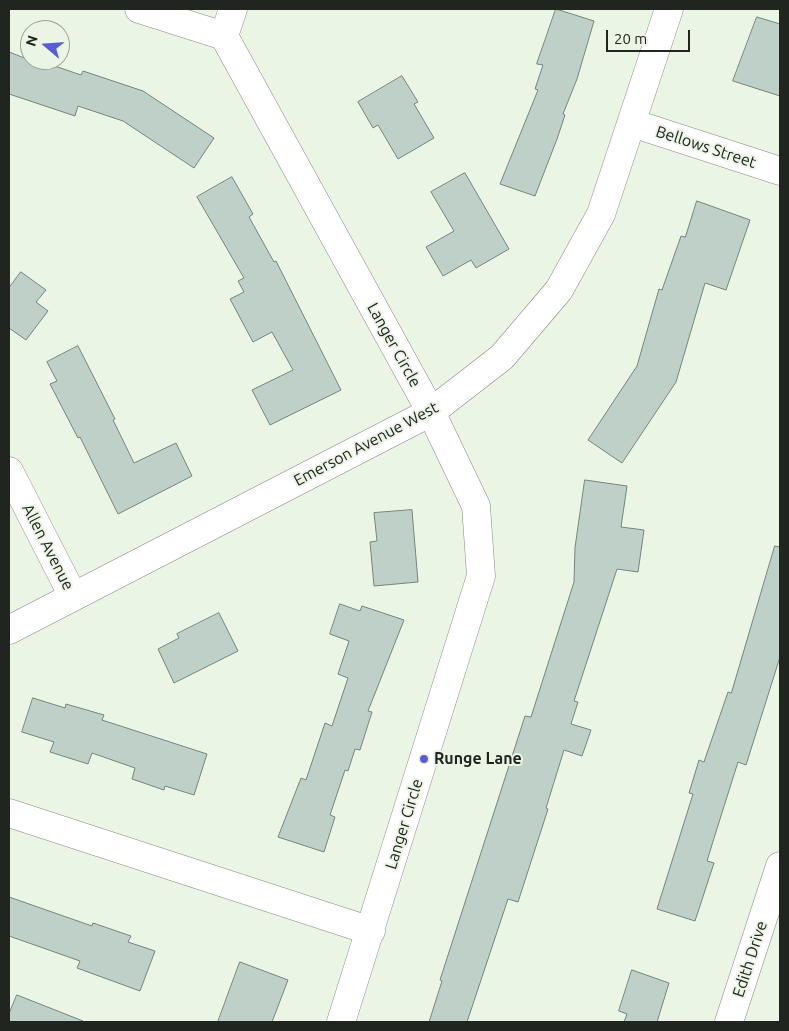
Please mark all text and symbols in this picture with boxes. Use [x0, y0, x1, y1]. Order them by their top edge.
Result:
north arrow [20, 20, 70, 70]
scale bar [609, 20, 693, 52]
text: 20 m [614, 30, 647, 47]
text: N [22, 33, 41, 48]
street label: Bellows Street [653, 122, 759, 172]
street label: Langer Circle [363, 299, 425, 391]
street label: Emerson Avenue West [290, 398, 442, 490]
street label: Allen Avenue [18, 501, 78, 593]
place label: Runge Lane [434, 749, 522, 769]
marker: Runge Lane [418, 753, 430, 765]
street label: Langer Circle [381, 776, 427, 872]
street label: Edith Drive [729, 918, 771, 1000]

